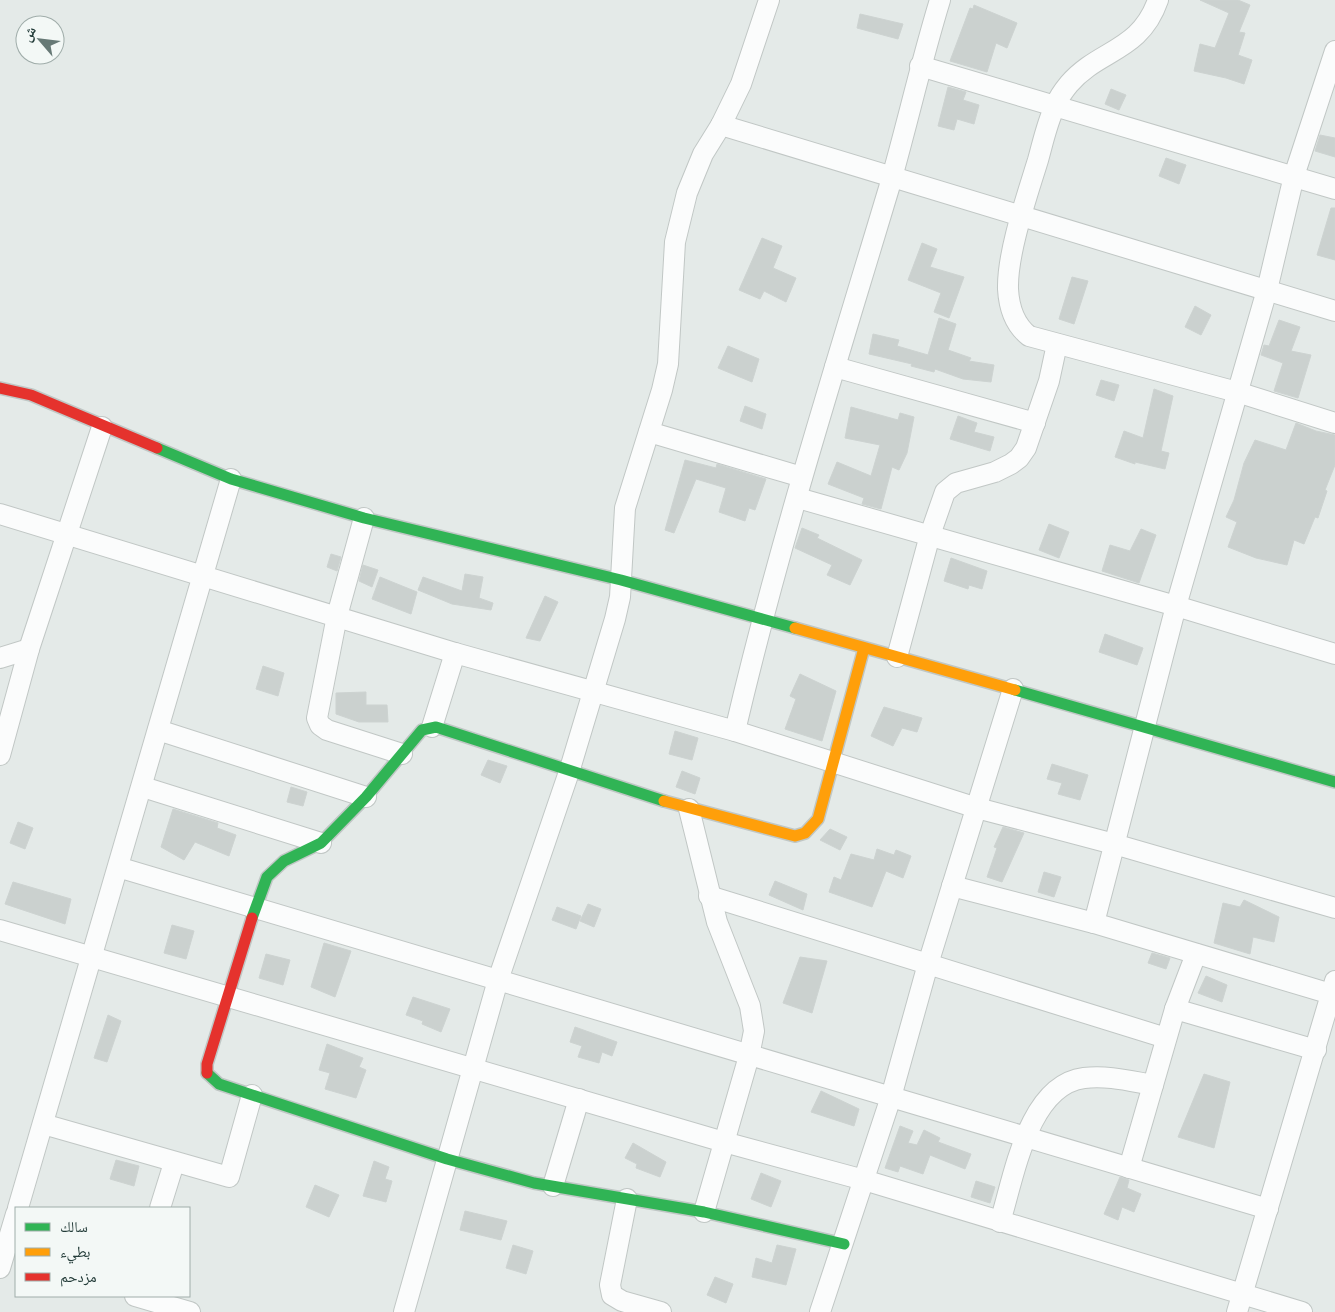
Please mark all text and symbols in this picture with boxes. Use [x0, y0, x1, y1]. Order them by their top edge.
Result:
north arrow [15, 15, 65, 65]
text: ش [17, 23, 40, 45]
legend [15, 1207, 190, 1297]
text: سالك [60, 1217, 88, 1236]
text: بطيء [60, 1242, 90, 1264]
text: مزدحم [60, 1267, 97, 1287]

